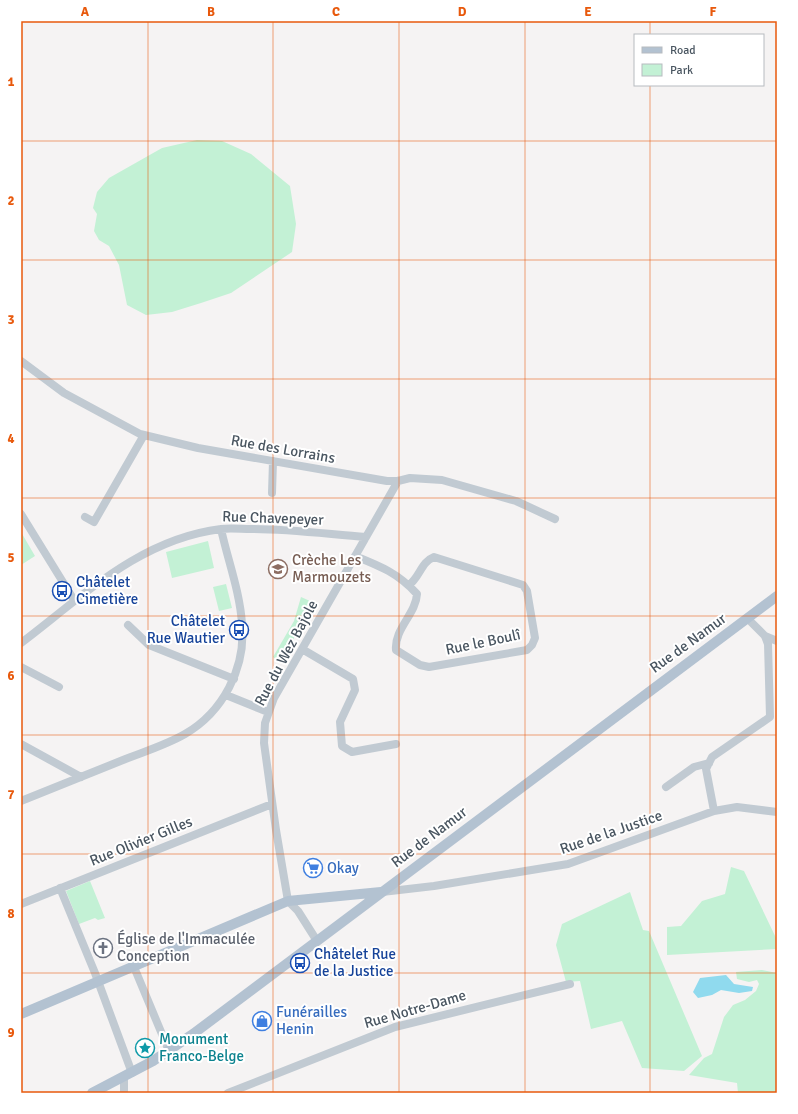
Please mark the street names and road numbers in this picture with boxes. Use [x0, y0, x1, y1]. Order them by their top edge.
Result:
street label: Rue des Lorrains [229, 431, 337, 467]
street label: Rue Chavepeyer [222, 507, 325, 529]
street label: Rue du Wez Bajole [251, 597, 321, 709]
street label: Rue de Namur [646, 609, 730, 677]
street label: Rue le Boulî [444, 625, 523, 659]
street label: Rue de Namur [388, 802, 471, 871]
street label: Rue de la Justice [557, 806, 665, 858]
street label: Rue Olivier Gilles [87, 812, 195, 870]
street label: Rue Notre-Dame [362, 986, 468, 1032]

